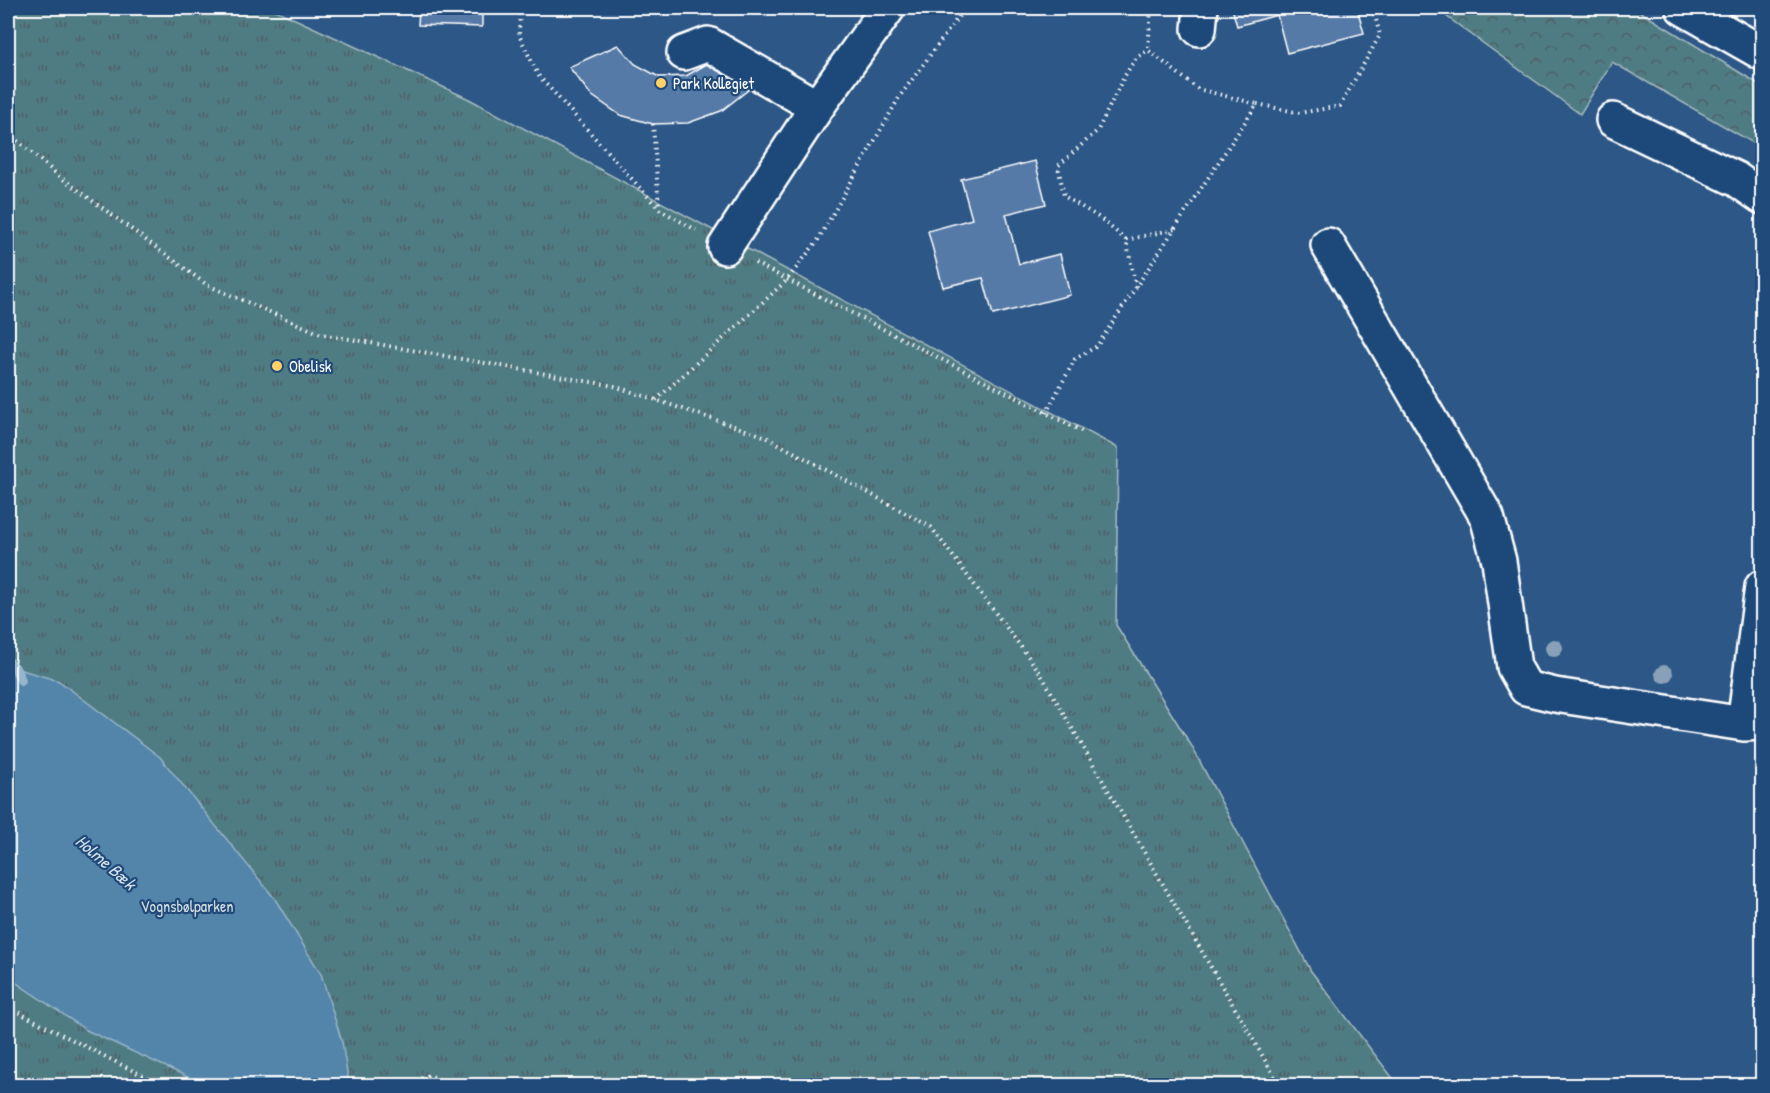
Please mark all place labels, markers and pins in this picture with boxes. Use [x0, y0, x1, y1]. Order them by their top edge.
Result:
place label: Park Kollegiet [673, 72, 755, 94]
marker: Park Kollegiet [654, 76, 668, 90]
place label: Obelisk [289, 355, 332, 377]
marker: Obelisk [270, 359, 284, 373]

